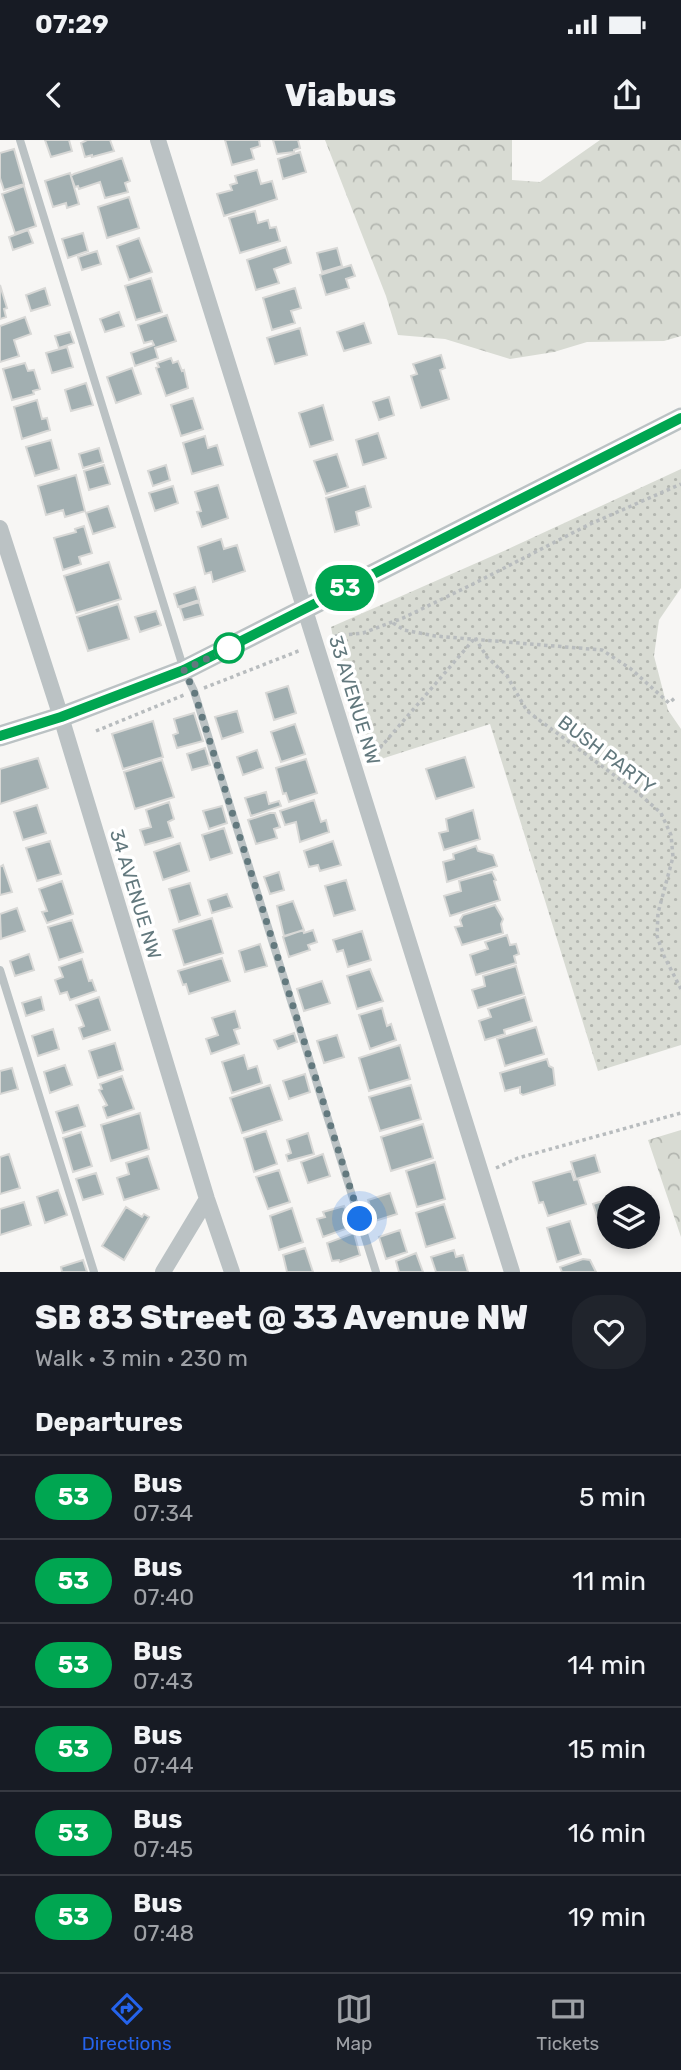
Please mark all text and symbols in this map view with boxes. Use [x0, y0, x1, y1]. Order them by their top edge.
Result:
text: 07:29 [35, 9, 109, 40]
icon: back [35, 76, 73, 114]
text: Viabus [285, 76, 396, 114]
icon: share [608, 76, 646, 114]
line badge: 53 [314, 565, 376, 611]
text: 53 [329, 574, 361, 602]
unlabelled marker [214, 633, 244, 663]
street label: 33 AVENUE NW [324, 633, 385, 768]
street label: BUSH PARTY [554, 710, 660, 798]
street label: 34 AVENUE NW [105, 827, 166, 962]
map controls [597, 1186, 660, 1249]
button: layers [597, 1186, 660, 1249]
your location [342, 1201, 377, 1236]
button: heart [572, 1295, 646, 1369]
text: SB 83 Street @ 33 Avenue NW [35, 1298, 528, 1337]
text: Walk · 3 min · 230 m [35, 1344, 248, 1372]
text: Departures [35, 1407, 183, 1438]
text: Bus [133, 1468, 182, 1499]
text: 5 min [579, 1482, 646, 1513]
text: 53 [58, 1483, 89, 1511]
text: 07:34 [133, 1499, 193, 1527]
text: Bus [133, 1552, 182, 1583]
text: 11 min [572, 1566, 646, 1597]
text: 53 [58, 1567, 89, 1595]
text: 07:40 [133, 1583, 194, 1611]
text: Bus [133, 1636, 182, 1667]
text: 14 min [567, 1650, 646, 1681]
text: 53 [58, 1651, 89, 1679]
text: 07:43 [133, 1667, 193, 1695]
text: Bus [133, 1720, 182, 1751]
text: 15 min [568, 1734, 646, 1765]
text: 53 [58, 1735, 89, 1763]
text: 07:44 [133, 1751, 194, 1779]
text: Bus [133, 1804, 182, 1835]
text: 16 min [568, 1818, 646, 1849]
text: 53 [58, 1819, 89, 1847]
text: 07:45 [133, 1835, 193, 1863]
text: Bus [133, 1888, 182, 1919]
text: 19 min [568, 1902, 646, 1933]
text: 53 [58, 1903, 89, 1931]
text: 07:48 [133, 1919, 194, 1947]
tab: Directions [82, 1990, 172, 2055]
tab: Map [335, 1990, 373, 2055]
tab: Tickets [536, 1990, 599, 2055]

